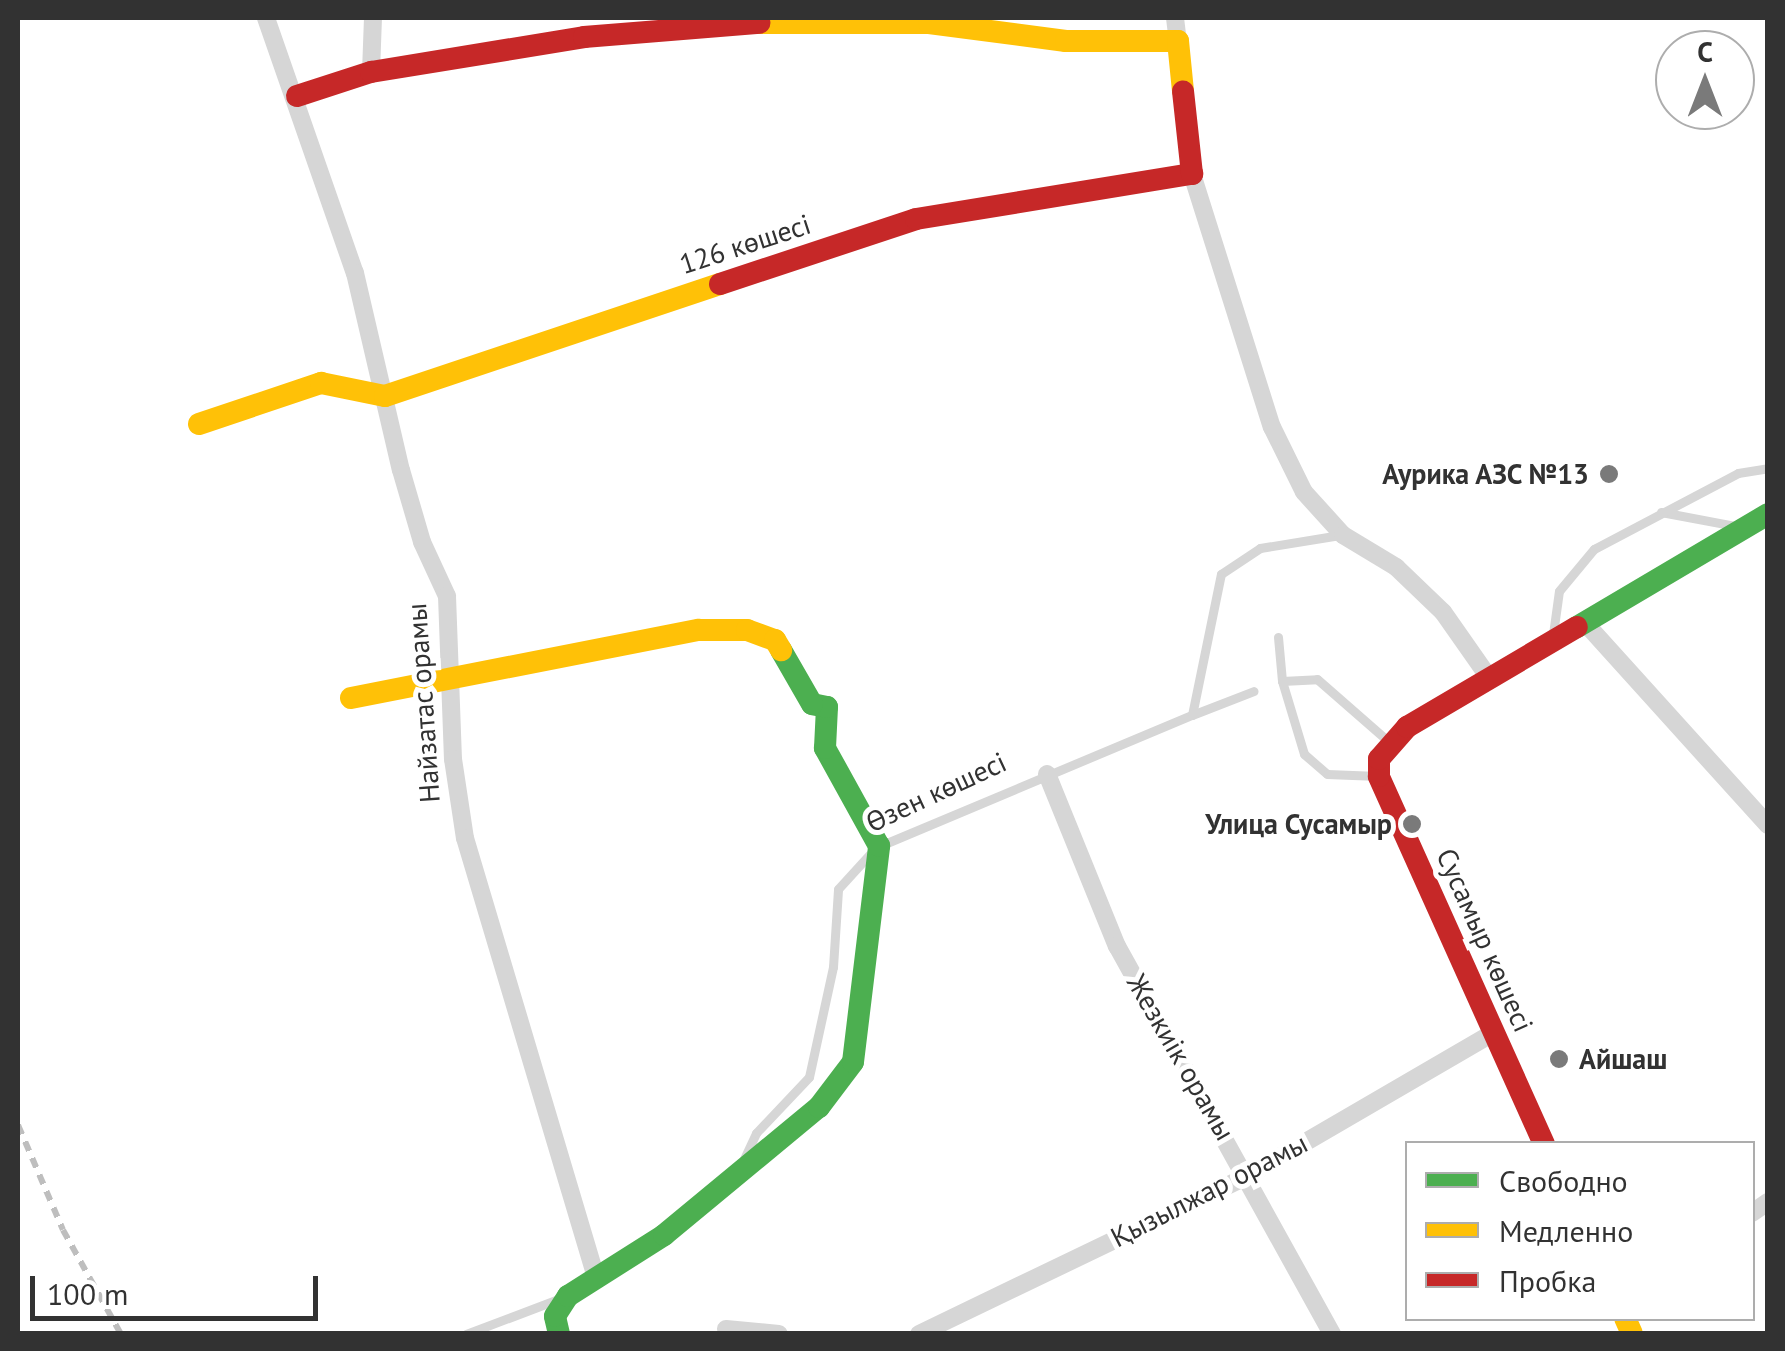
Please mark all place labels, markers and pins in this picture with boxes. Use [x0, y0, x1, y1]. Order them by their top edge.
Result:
place label: Аурика АЗС №13 [1380, 457, 1589, 491]
marker: Аурика АЗС №13 [1598, 463, 1620, 485]
place label: Улица Сусамыр [1205, 807, 1392, 841]
marker: Улица Сусамыр [1401, 813, 1423, 835]
place label: Айшаш [1579, 1042, 1667, 1076]
marker: Айшаш [1548, 1048, 1570, 1070]

